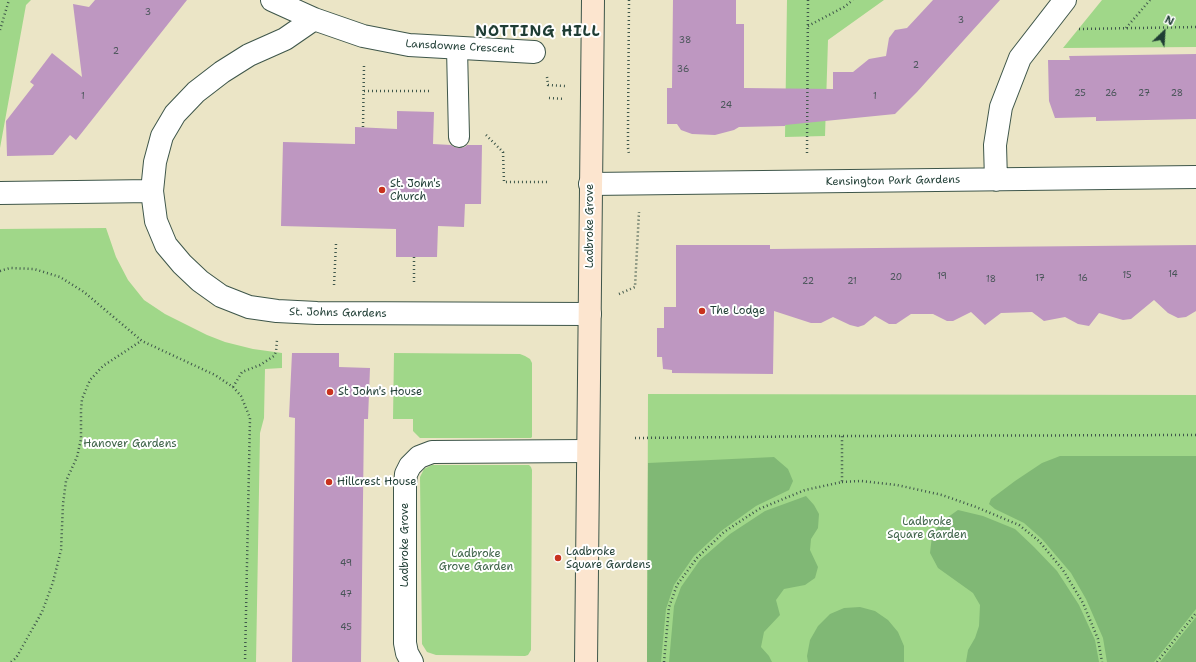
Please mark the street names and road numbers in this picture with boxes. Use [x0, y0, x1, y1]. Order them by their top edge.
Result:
street label: Lansdowne Crescent [405, 38, 515, 56]
street label: Kensington Park Gardens [826, 173, 960, 189]
street label: Ladbroke Grove [583, 184, 597, 268]
street label: St. Johns Gardens [289, 306, 387, 320]
street label: Ladbroke Grove [398, 503, 412, 587]

